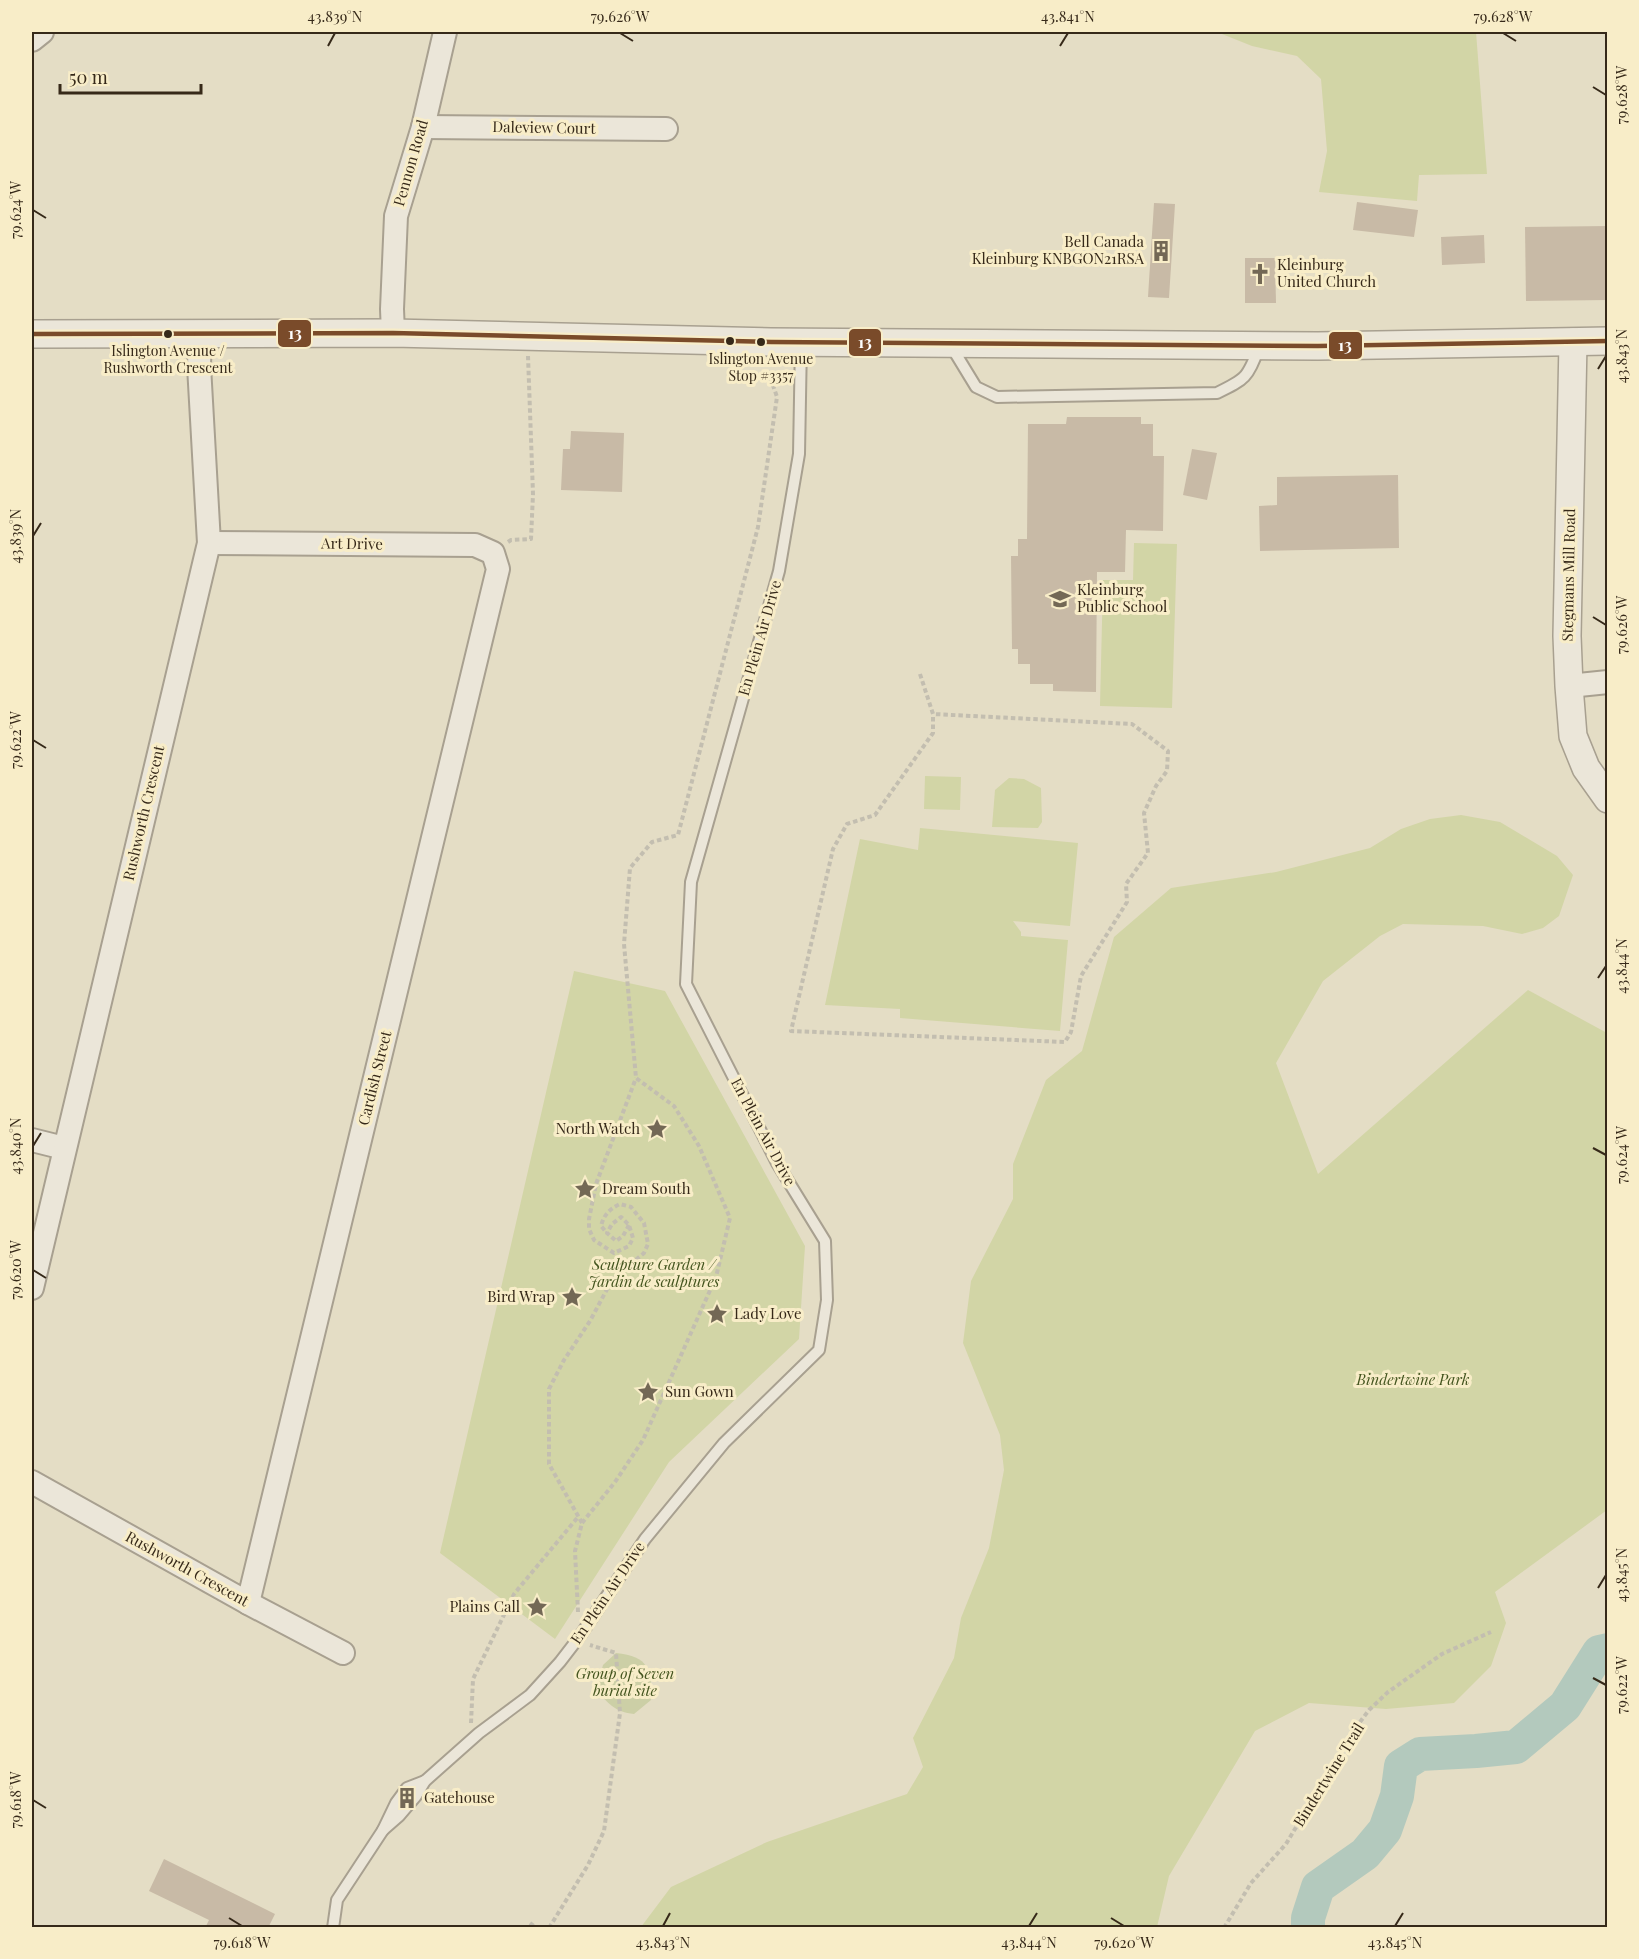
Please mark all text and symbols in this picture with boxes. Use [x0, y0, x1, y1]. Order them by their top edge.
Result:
text: 43.839°N [308, 6, 363, 26]
text: 79.626°W [591, 6, 650, 26]
text: 43.841°N [1041, 6, 1095, 26]
text: 79.628°W [1474, 6, 1533, 26]
scale bar [60, 57, 201, 95]
text: 50 m [69, 65, 108, 89]
text: 79.628°W [1611, 65, 1631, 124]
street label: Daleview Court [492, 116, 597, 138]
street label: Pennon Road [388, 117, 432, 208]
text: 79.624°W [5, 181, 25, 239]
place label: Bell Canada Kleinburg KNBGON21RSA [972, 231, 1145, 268]
building icon: Bell Canada Kleinburg KNBGON21RSA [1149, 239, 1173, 263]
place label: Kleinburg United Church [1277, 254, 1376, 291]
church icon: Kleinburg United Church [1248, 262, 1272, 286]
line badge: 13 [277, 319, 312, 348]
text: 13 [288, 322, 302, 343]
marker: Islington Avenue / Rushworth Crescent [162, 328, 174, 340]
line badge: 13 [848, 328, 882, 357]
text: 43.843°N [1611, 328, 1631, 383]
text: 13 [858, 331, 872, 352]
line badge: 13 [1328, 331, 1363, 360]
text: 13 [1338, 334, 1352, 355]
unlabelled marker [724, 335, 736, 347]
marker: Islington Avenue Stop #3357 [755, 336, 767, 348]
place label: Islington Avenue / Rushworth Crescent [104, 341, 234, 377]
place label: Islington Avenue Stop #3357 [709, 349, 813, 385]
text: 43.839°N [5, 508, 25, 563]
street label: Stegmans Mill Road [1557, 508, 1579, 642]
street label: Art Drive [320, 532, 383, 554]
street label: En Plein Air Drive [733, 578, 785, 698]
place label: Kleinburg Public School [1077, 579, 1167, 616]
school or university icon: Kleinburg Public School [1048, 587, 1072, 611]
text: 79.626°W [1611, 595, 1631, 654]
text: 79.622°W [5, 711, 25, 769]
street label: Rushworth Crescent [118, 743, 168, 882]
text: 43.844°N [1611, 938, 1631, 994]
street label: Cardish Street [353, 1028, 396, 1127]
street label: En Plein Air Drive [727, 1074, 801, 1189]
text: 43.840°N [5, 1117, 25, 1175]
place icon: North Watch [645, 1117, 669, 1141]
place label: North Watch [556, 1118, 640, 1138]
text: 79.624°W [1611, 1126, 1631, 1184]
place icon: Dream South [573, 1177, 597, 1201]
place label: Dream South [602, 1178, 691, 1198]
text: 79.620°W [5, 1240, 25, 1300]
park label: Sculpture Garden / Jardin de sculptures [588, 1254, 720, 1291]
place icon: Bird Wrap [560, 1285, 584, 1309]
place label: Bird Wrap [487, 1286, 555, 1306]
place icon: Lady Love [705, 1302, 729, 1326]
place label: Lady Love [734, 1303, 802, 1323]
park label: Bindertwine Park [1355, 1369, 1470, 1389]
place icon: Sun Gown [636, 1380, 660, 1404]
place label: Sun Gown [665, 1381, 734, 1401]
street label: Rushworth Crescent [122, 1526, 253, 1611]
street label: En Plein Air Drive [565, 1537, 649, 1648]
text: 43.845°N [1611, 1547, 1631, 1602]
place icon: Plains Call [525, 1595, 549, 1619]
place label: Plains Call [449, 1596, 520, 1616]
text: 79.622°W [1611, 1656, 1631, 1714]
park label: Group of Seven burial site [576, 1663, 674, 1700]
street label: Bindertwine Trail [1288, 1719, 1368, 1830]
text: 79.618°W [5, 1771, 25, 1829]
building icon: Gatehouse [395, 1786, 419, 1810]
place label: Gatehouse [424, 1787, 495, 1807]
text: 79.618°W [213, 1932, 271, 1952]
text: 43.843°N [636, 1932, 691, 1952]
text: 43.844°N [1001, 1932, 1057, 1952]
text: 79.620°W [1094, 1932, 1154, 1952]
text: 43.845°N [1368, 1932, 1423, 1952]

